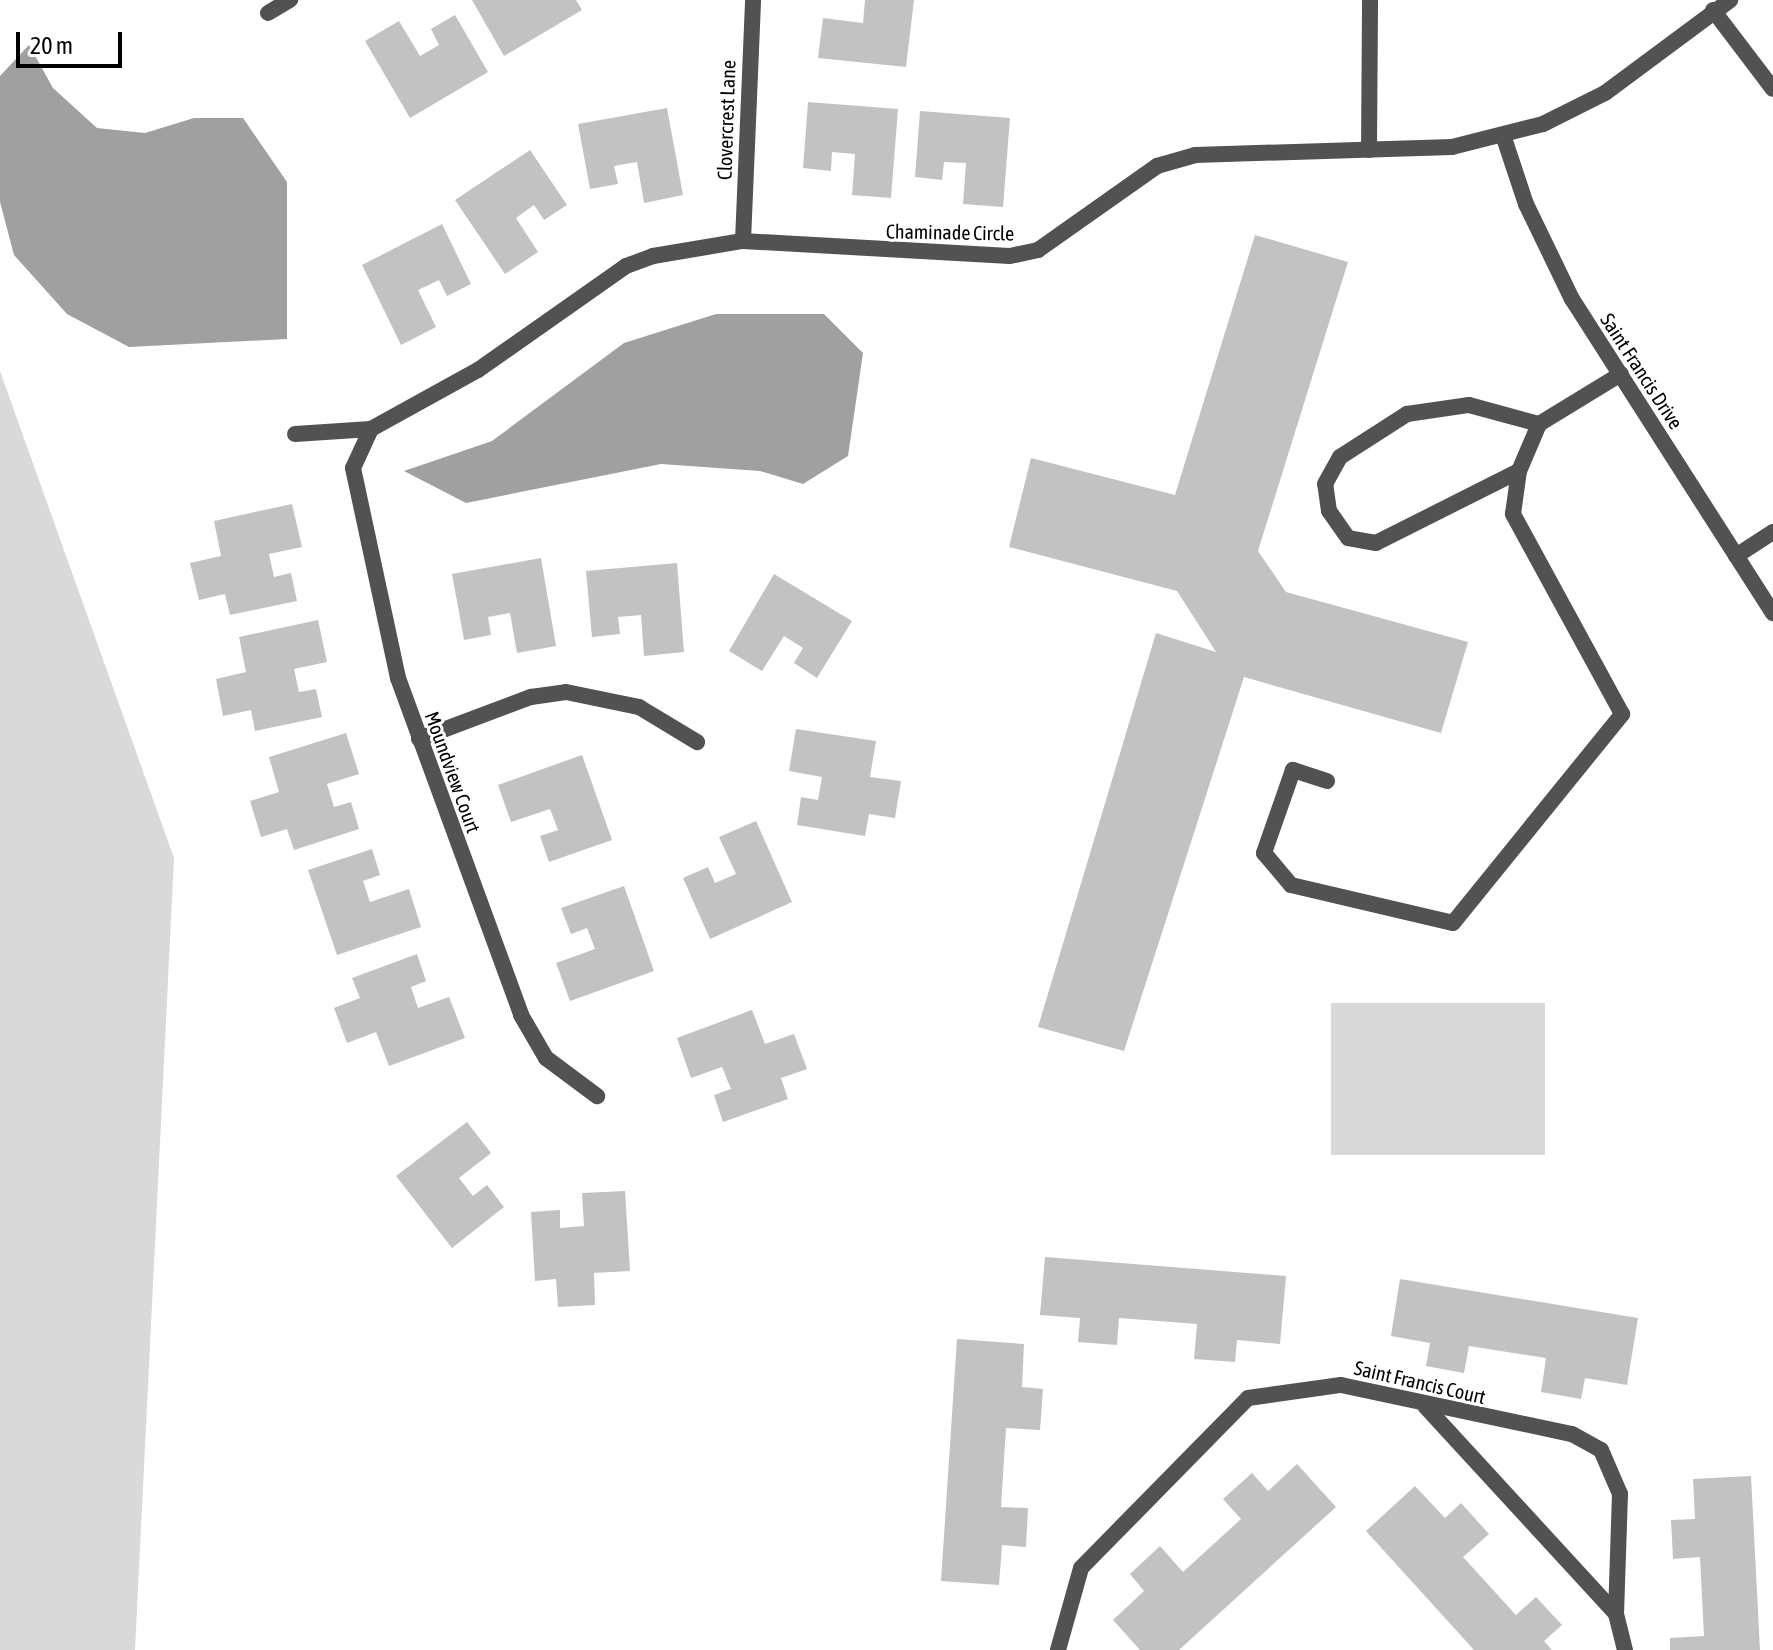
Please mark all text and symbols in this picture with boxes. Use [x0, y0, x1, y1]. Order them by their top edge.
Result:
scale bar [20, 16, 126, 66]
text: 20 m [30, 32, 73, 59]
street label: Clovercrest Lane [712, 60, 740, 180]
street label: Chaminade Circle [886, 219, 1014, 245]
street label: Saint Francis Drive [1596, 309, 1688, 433]
street label: Moundview Court [420, 708, 486, 836]
street label: Saint Francis Court [1352, 1355, 1488, 1409]

